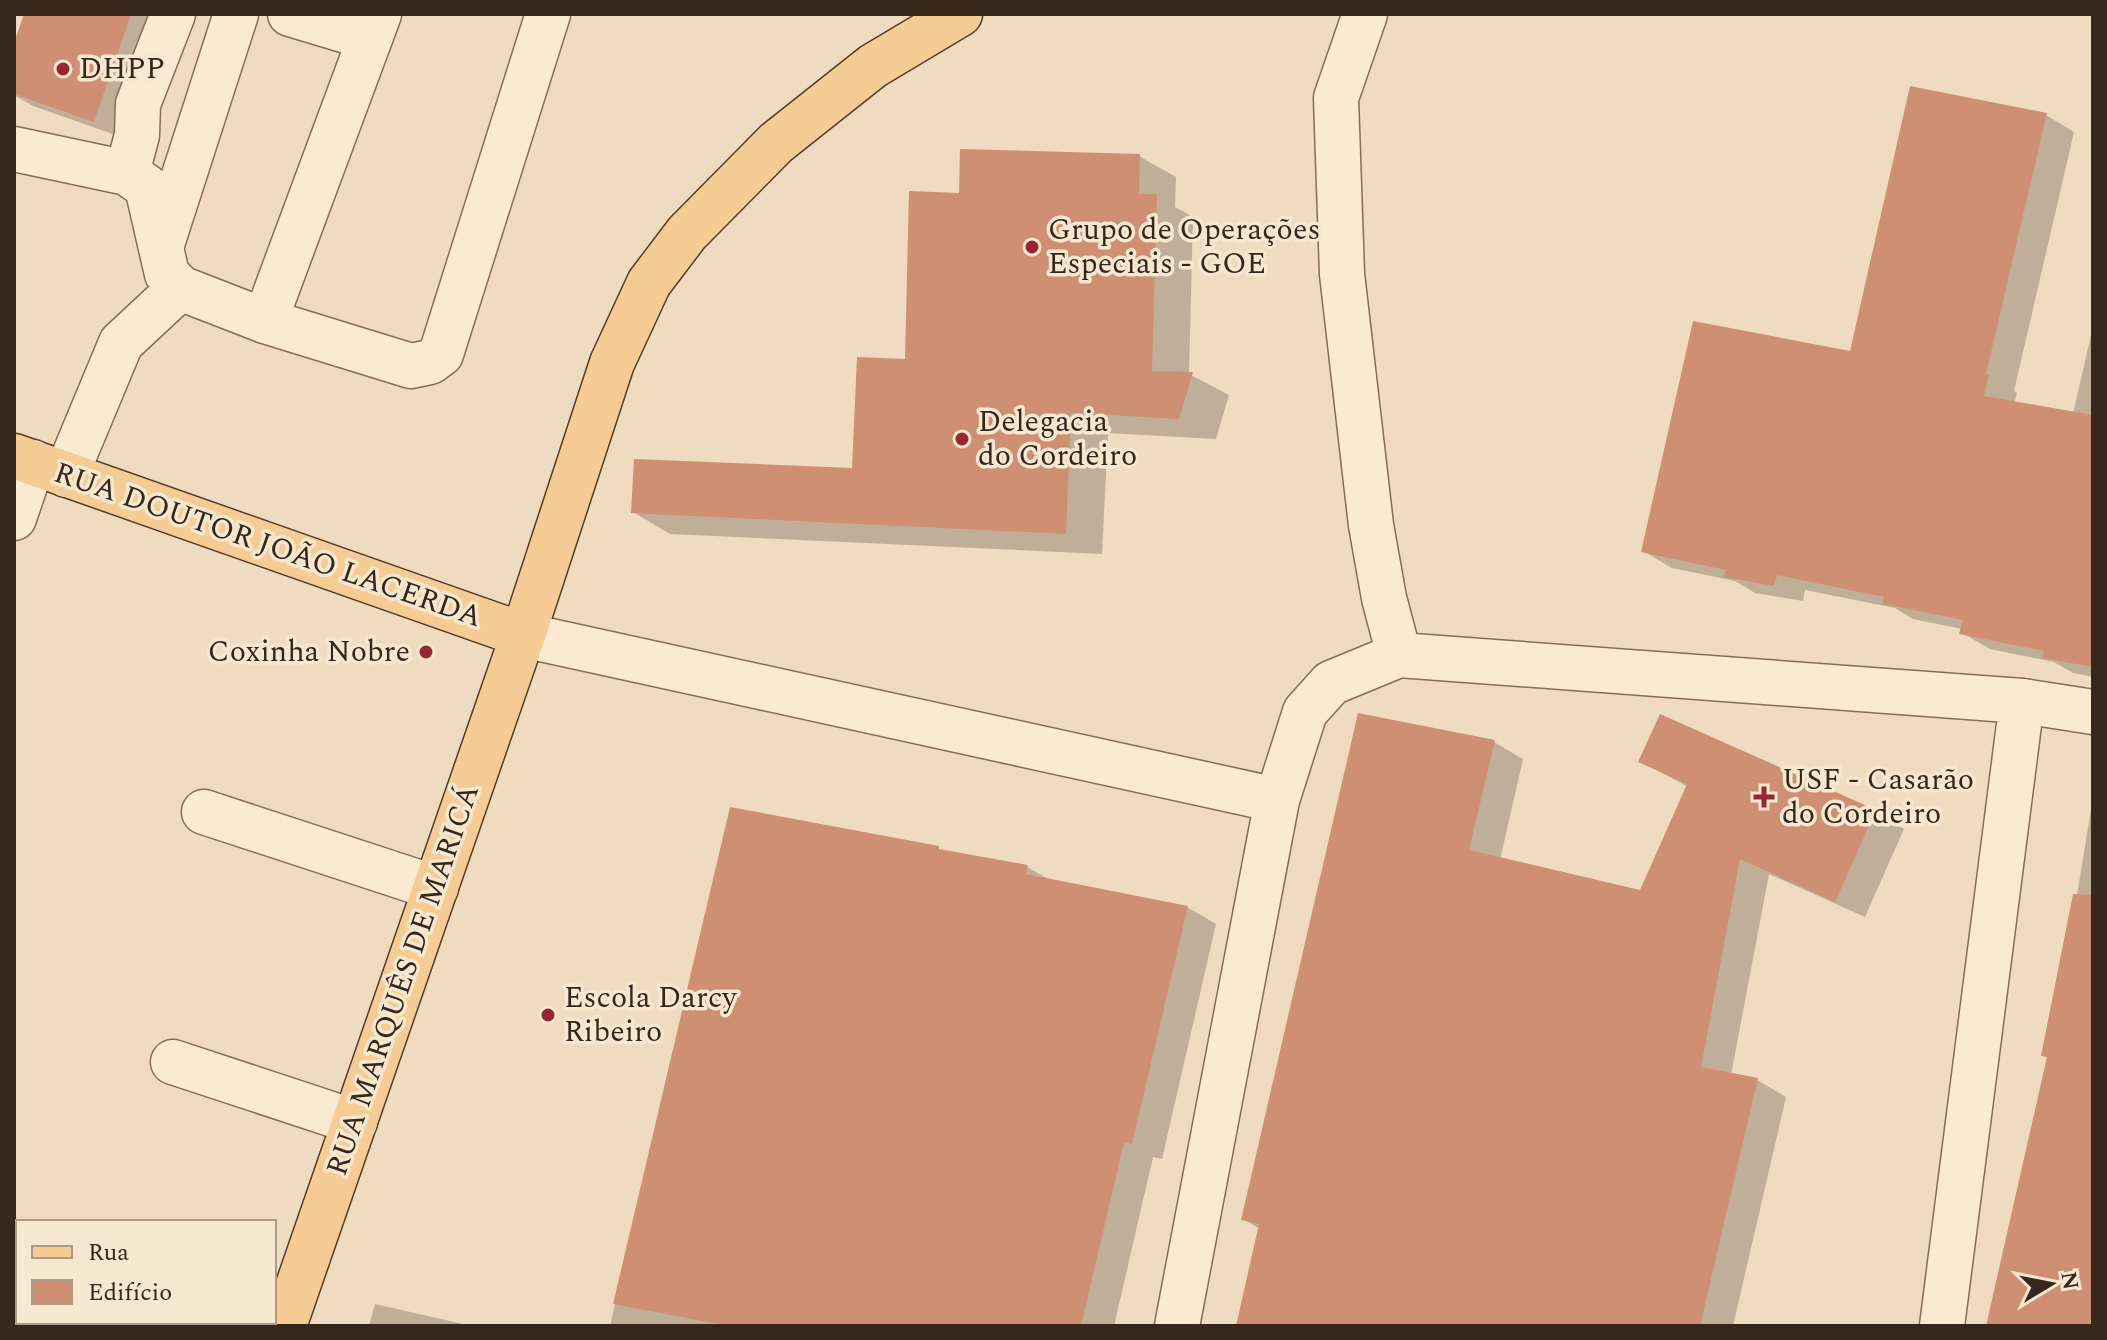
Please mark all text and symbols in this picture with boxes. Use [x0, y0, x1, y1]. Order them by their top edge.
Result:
place label: DHPP [79, 46, 165, 92]
marker: DHPP [54, 60, 72, 78]
place label: Grupo de Operações Especiais - GOE [1048, 207, 1320, 287]
marker: Grupo de Operações Especiais - GOE [1023, 238, 1041, 256]
place label: Delegacia do Cordeiro [978, 399, 1137, 479]
marker: Delegacia do Cordeiro [953, 430, 971, 448]
street label: RUA DOUTOR JOÃO LACERDA [48, 450, 488, 640]
place label: Coxinha Nobre [208, 629, 410, 675]
marker: Coxinha Nobre [417, 643, 435, 661]
place label: USF - Casarão do Cordeiro [1782, 757, 1974, 837]
street label: RUA MARQUÊS DE MARICÁ [314, 778, 492, 1182]
marker: USF - Casarão do Cordeiro [1753, 786, 1775, 808]
place label: Escola Darcy Ribeiro [564, 975, 738, 1055]
marker: Escola Darcy Ribeiro [539, 1006, 557, 1024]
legend [16, 1220, 276, 1324]
text: Rua [88, 1235, 129, 1271]
north arrow [2011, 1244, 2091, 1324]
text: N [2051, 1269, 2087, 1293]
text: Edifício [88, 1275, 172, 1311]

